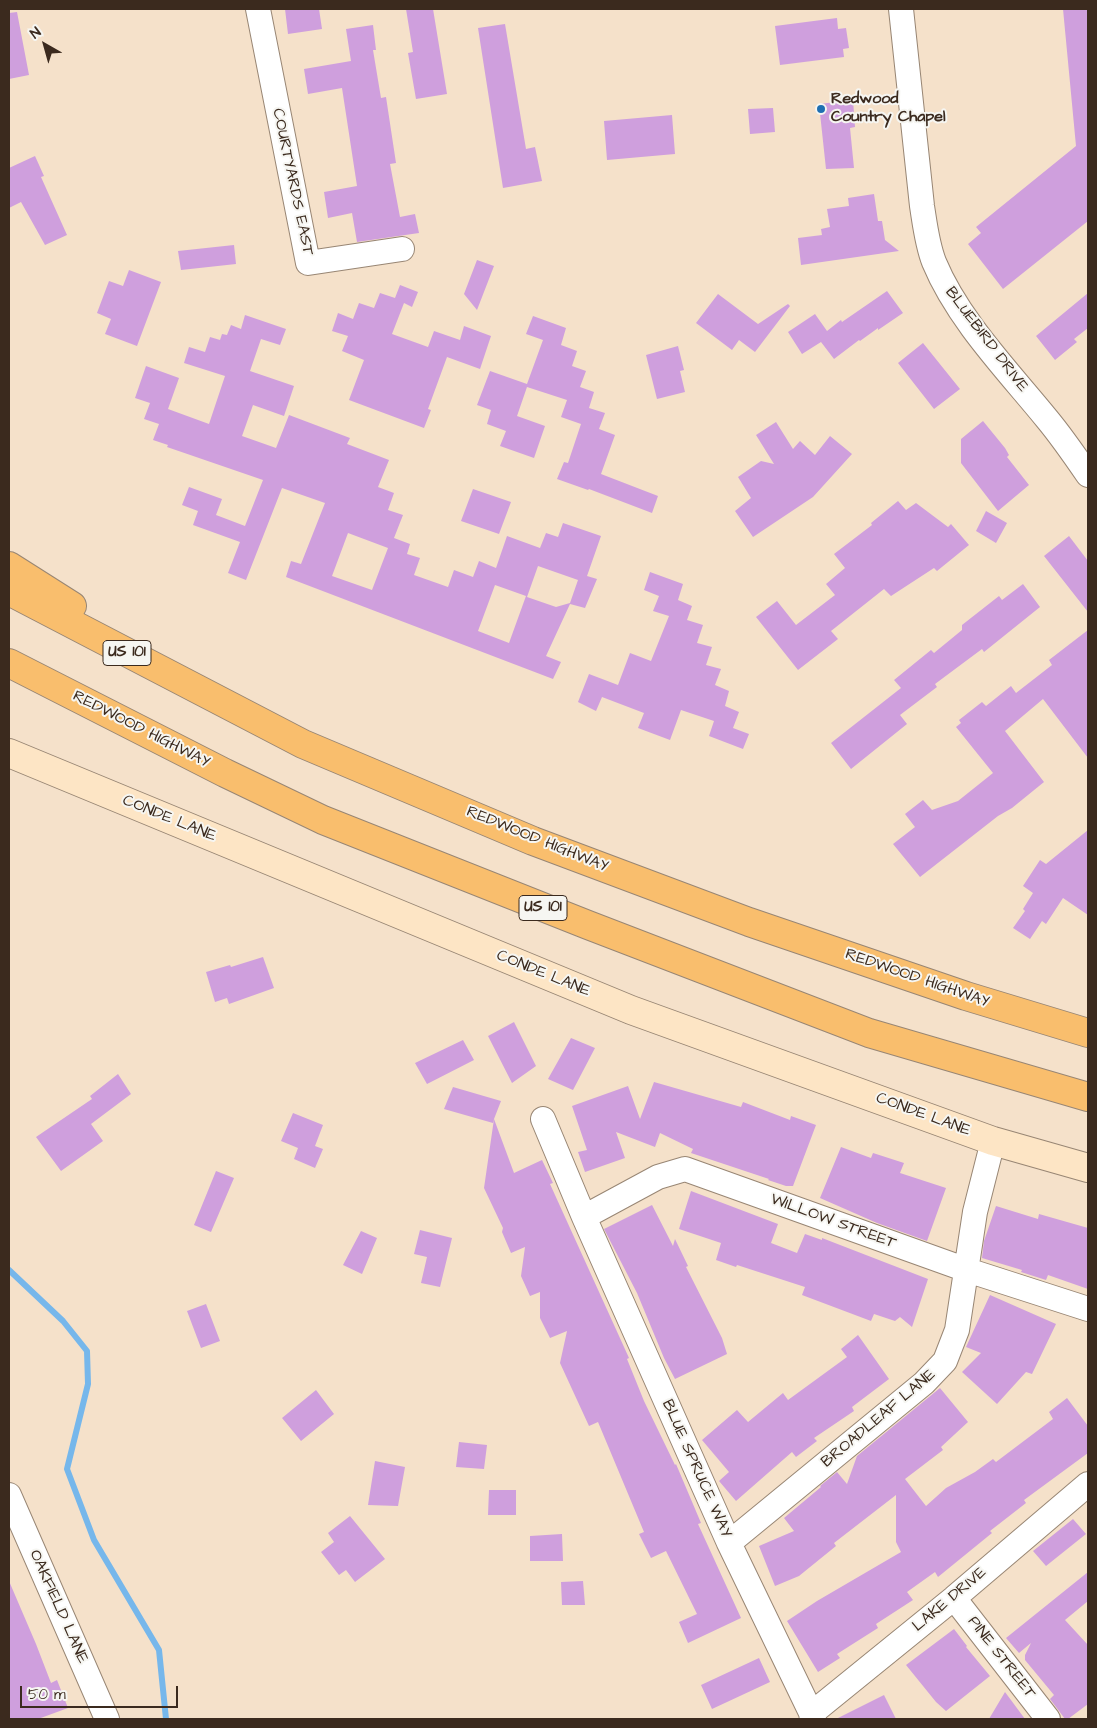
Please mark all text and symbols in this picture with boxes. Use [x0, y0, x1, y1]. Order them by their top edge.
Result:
north arrow [20, 20, 70, 70]
text: N [26, 23, 45, 44]
place label: Redwood Country Chapel [831, 90, 945, 128]
marker: Redwood Country Chapel [815, 103, 827, 115]
street label: COURTYARDS EAST [267, 107, 317, 257]
street label: BLUEBIRD DRIVE [940, 284, 1032, 396]
road number: US 101 [103, 640, 151, 666]
street label: REDWOOD HIGHWAY [69, 687, 213, 773]
street label: CONDE LANE [119, 792, 219, 846]
street label: REDWOOD HIGHWAY [463, 803, 611, 877]
road number: US 101 [519, 896, 567, 920]
street label: REDWOOD HIGHWAY [842, 945, 992, 1013]
street label: CONDE LANE [493, 947, 593, 1001]
street label: CONDE LANE [873, 1089, 973, 1141]
street label: WILLOW STREET [768, 1190, 898, 1254]
street label: BROADLEAF LANE [818, 1366, 940, 1472]
street label: BLUE SPRUCE WAY [657, 1397, 735, 1541]
street label: OAKFIELD LANE [24, 1547, 92, 1667]
street label: LAKE DRIVE [909, 1564, 991, 1636]
street label: PINE STREET [963, 1613, 1039, 1703]
scale bar [22, 1676, 180, 1708]
text: 50 m [28, 1684, 66, 1705]

